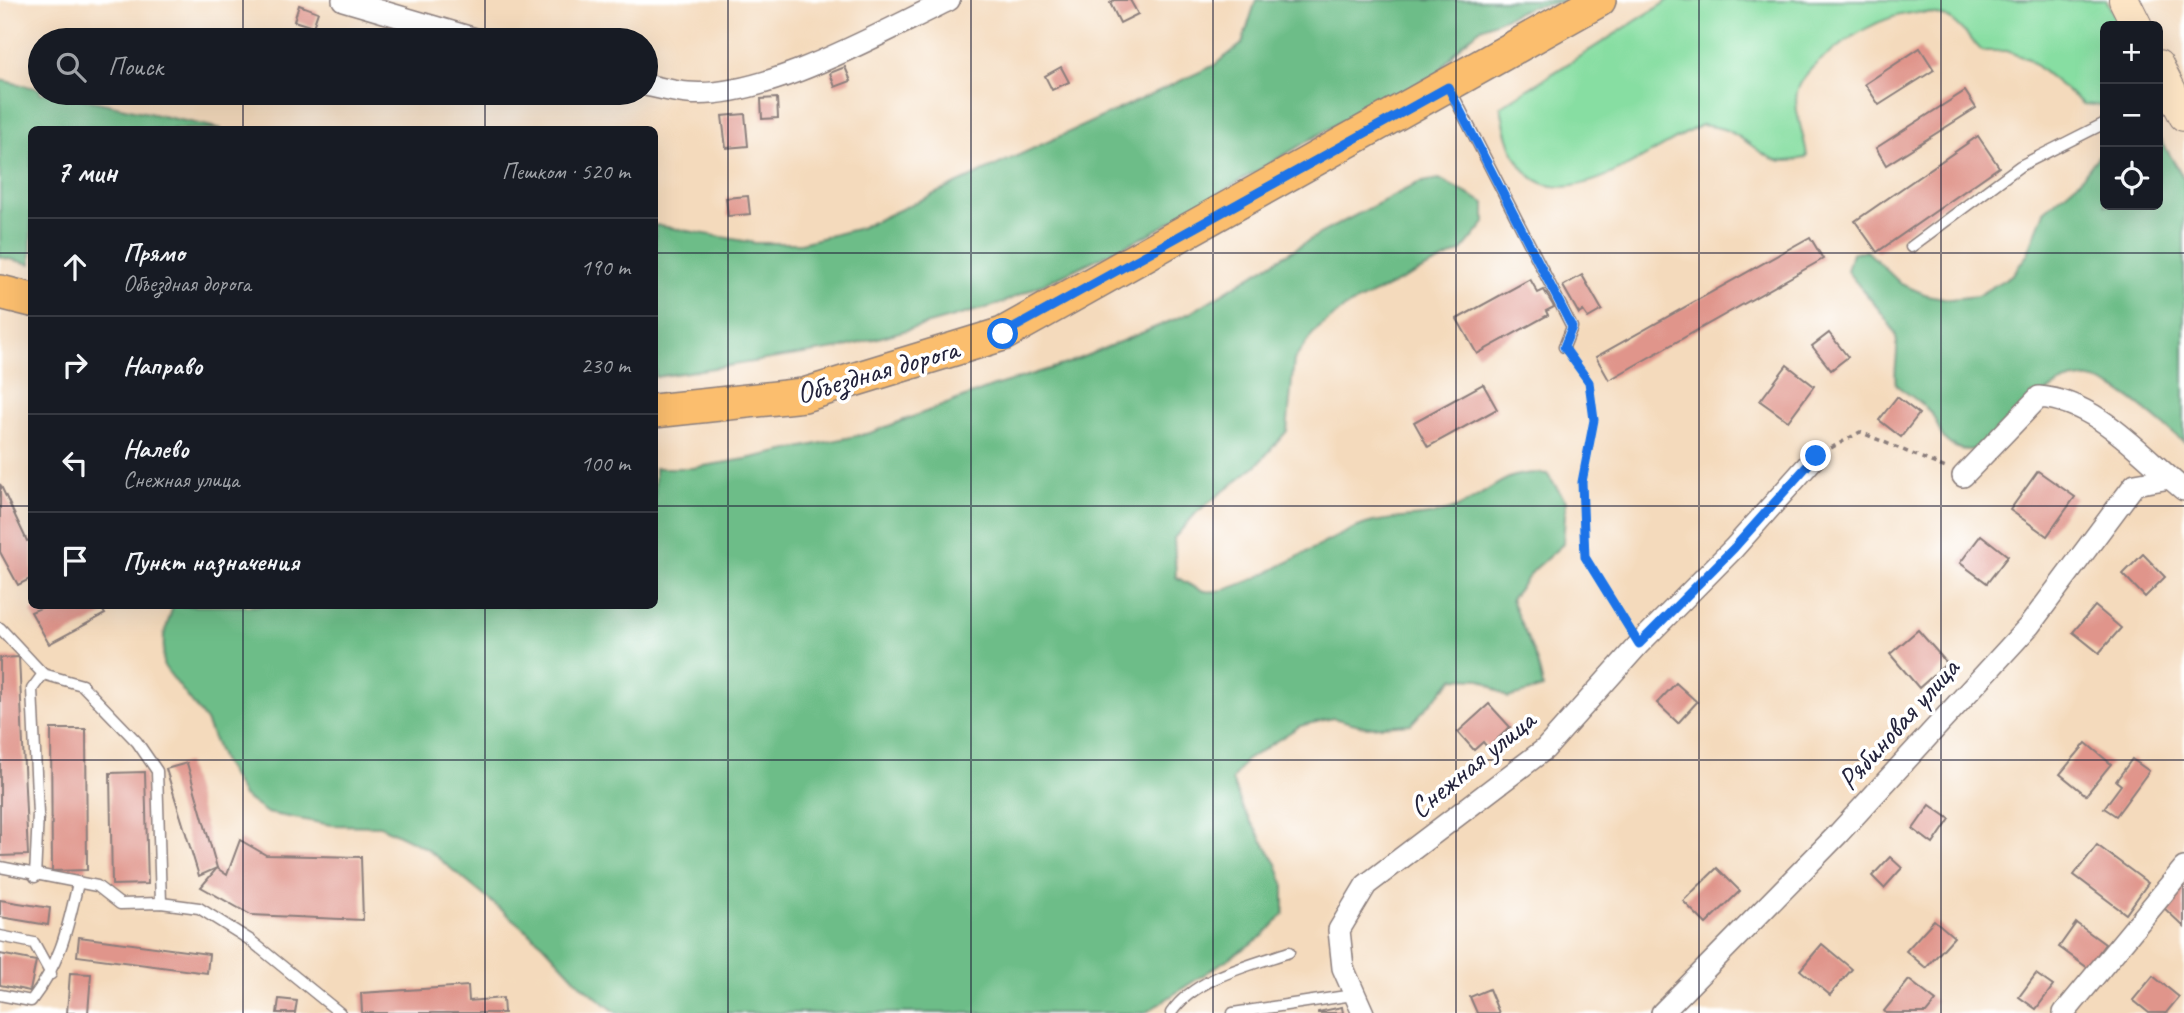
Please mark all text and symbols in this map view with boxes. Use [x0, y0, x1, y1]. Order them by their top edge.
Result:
map controls [2100, 21, 2163, 210]
button: + [2100, 21, 2163, 84]
search box [28, 28, 658, 105]
icon: search [52, 48, 90, 86]
text: Поиск [108, 50, 163, 83]
button: − [2100, 84, 2163, 147]
button: locate [2100, 147, 2163, 210]
text: 7 мин [56, 153, 117, 191]
text: Пешком · 520 m [502, 157, 630, 186]
text: Прямо [123, 236, 185, 269]
icon: ahead [56, 248, 94, 286]
text: 190 m [581, 253, 630, 282]
text: Объездная дорога [123, 269, 251, 298]
route start [987, 318, 1018, 349]
street label: Объездная дорога [792, 329, 965, 412]
icon: right [56, 346, 94, 384]
text: Направо [123, 349, 202, 382]
text: 230 m [581, 351, 630, 380]
text: Налево [123, 432, 189, 465]
route end [1800, 440, 1831, 471]
icon: left [56, 444, 94, 482]
text: 100 m [581, 449, 630, 478]
text: Снежная улица [123, 465, 239, 494]
icon: arrive [56, 542, 94, 580]
text: Пункт назначения [123, 545, 299, 578]
street label: Рябиновая улица [1829, 649, 1968, 798]
street label: Снежная улица [1401, 700, 1545, 826]

